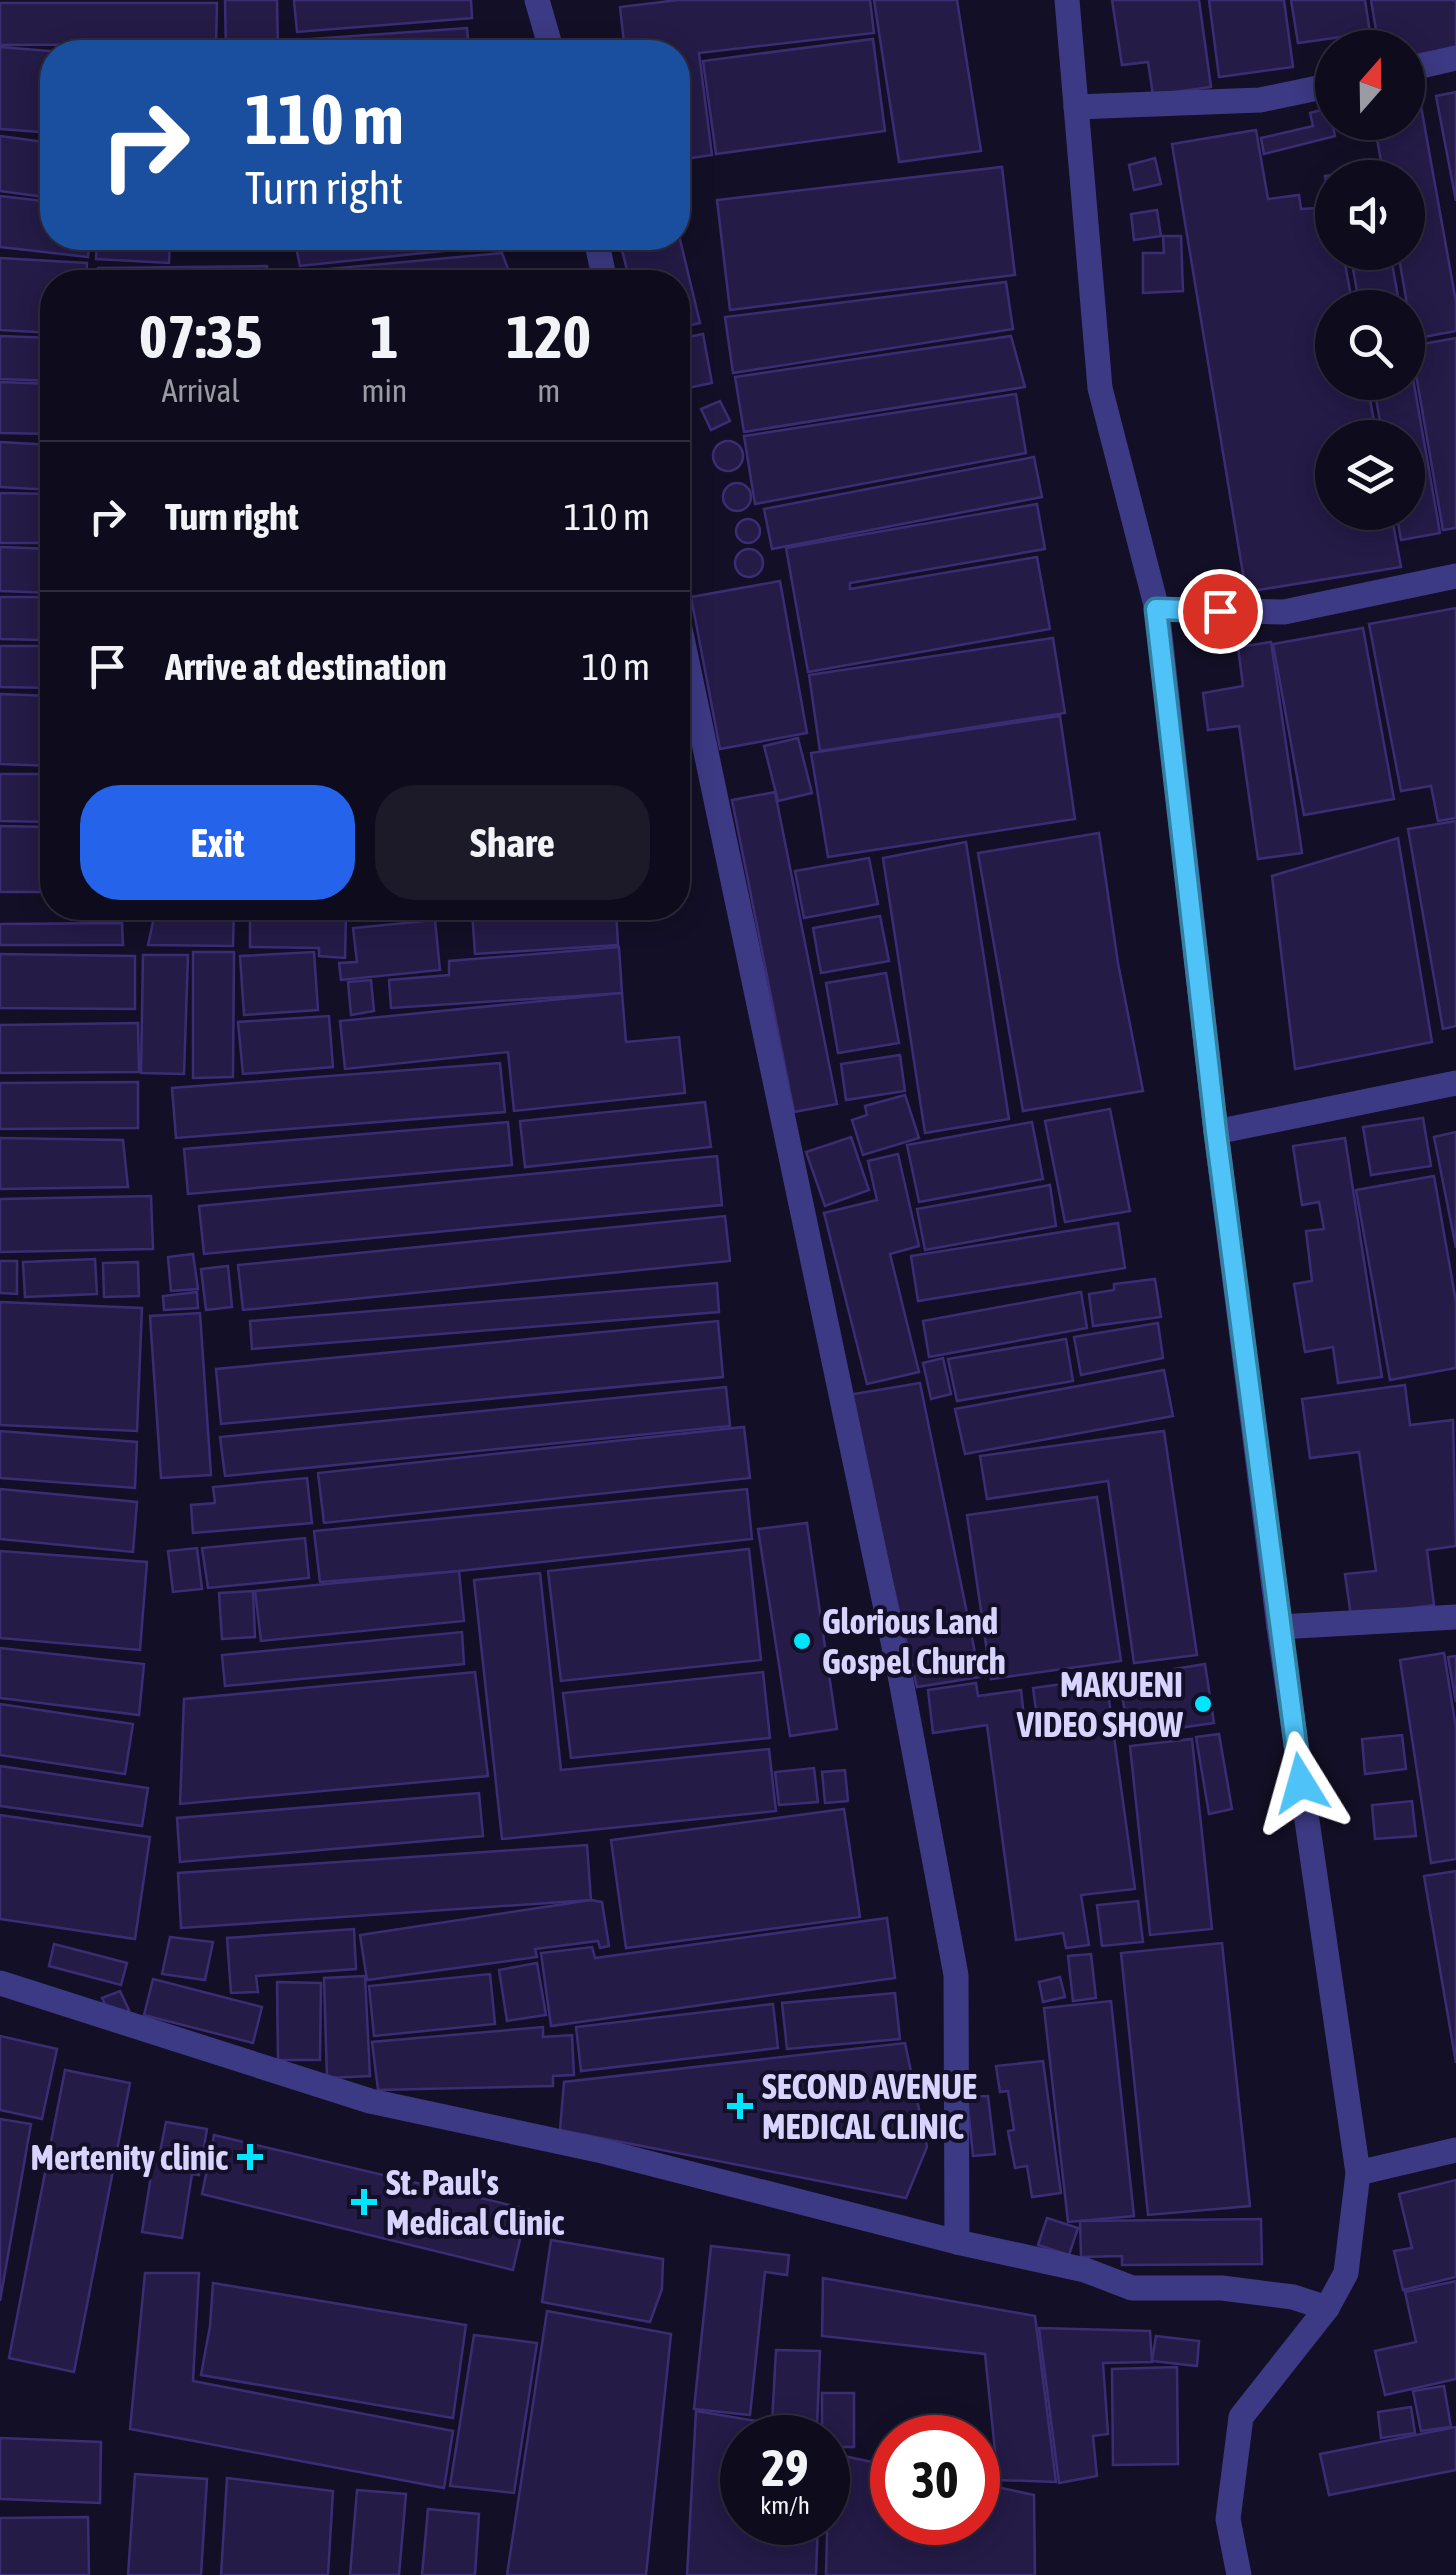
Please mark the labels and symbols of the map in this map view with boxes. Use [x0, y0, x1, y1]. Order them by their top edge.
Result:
north arrow [1315, 30, 1425, 140]
pin [1178, 569, 1263, 654]
place label: Glorious Land Gospel Church [822, 1601, 1006, 1681]
marker: Glorious Land Gospel Church [791, 1630, 813, 1652]
place label: MAKUENI VIDEO SHOW [1016, 1664, 1184, 1744]
marker: MAKUENI VIDEO SHOW [1192, 1693, 1214, 1715]
position arrow [1249, 1731, 1353, 1835]
place label: SECOND AVENUE MEDICAL CLINIC [762, 2066, 977, 2146]
marker: SECOND AVENUE MEDICAL CLINIC [727, 2093, 753, 2119]
place label: Mertenity clinic [30, 2137, 228, 2177]
marker: Mertenity clinic [237, 2144, 263, 2170]
place label: St. Paul's Medical Clinic [386, 2162, 564, 2242]
marker: St. Paul's Medical Clinic [351, 2189, 377, 2215]
speed limit sign: 30 [870, 2415, 1000, 2545]

